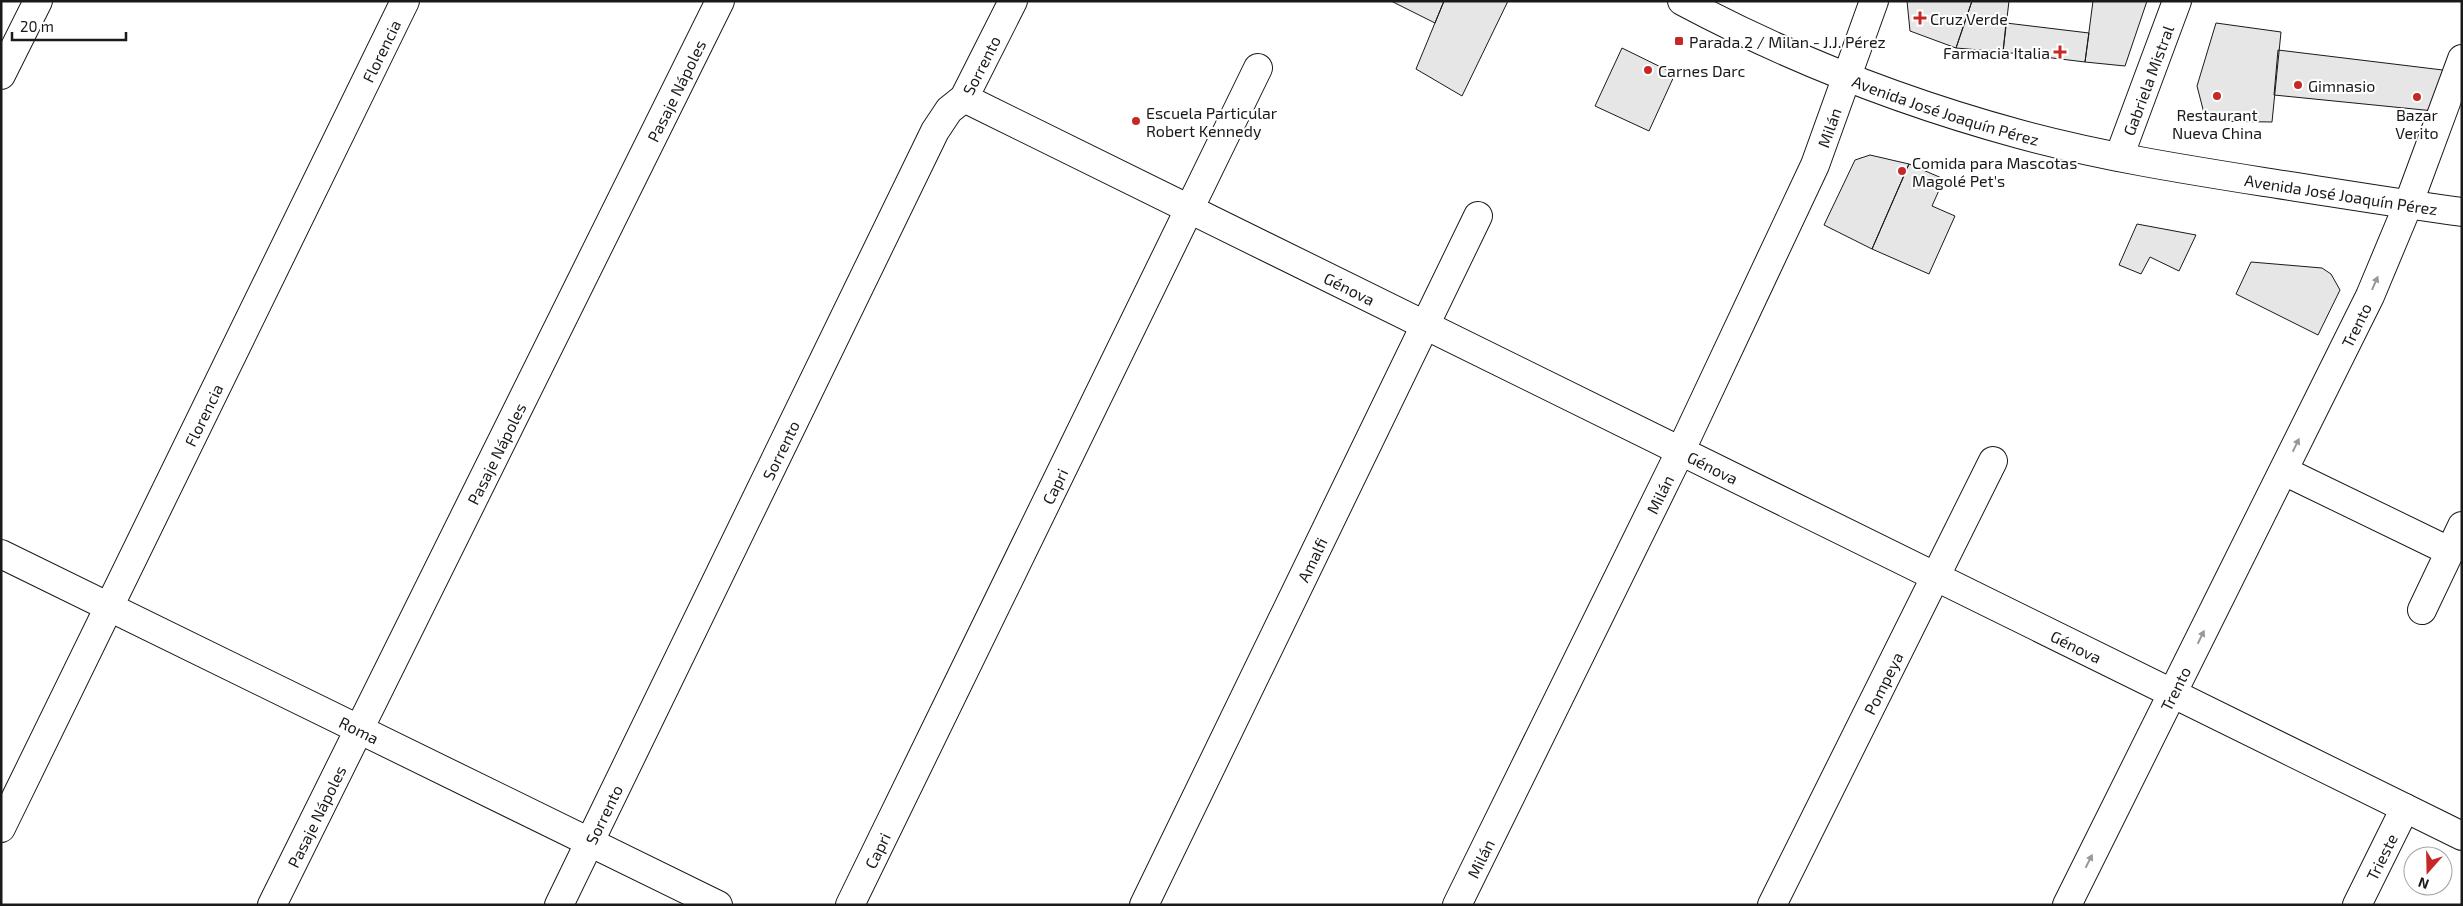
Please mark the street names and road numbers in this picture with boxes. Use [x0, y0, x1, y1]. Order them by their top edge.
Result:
street label: Florencia [357, 16, 404, 85]
street label: Gabriela Mistral [2118, 22, 2177, 138]
street label: Sorrento [958, 32, 1004, 98]
street label: Pasaje Nápoles [642, 36, 709, 145]
street label: Avenida José Joaquín Pérez [1850, 71, 2041, 148]
street label: Milán [1813, 105, 1844, 150]
street label: Avenida José Joaquín Pérez [2243, 170, 2439, 218]
street label: Génova [1321, 268, 1378, 309]
street label: Trento [2337, 300, 2375, 350]
street label: Florencia [180, 380, 226, 449]
street label: Pasaje Nápoles [463, 399, 529, 507]
street label: Sorrento [758, 417, 803, 483]
street label: Génova [1685, 447, 1742, 488]
street label: Capri [1037, 465, 1071, 507]
street label: Milán [1642, 472, 1677, 517]
street label: Amalfi [1293, 534, 1330, 585]
street label: Génova [2048, 626, 2105, 666]
street label: Pompeya [1859, 649, 1906, 717]
street label: Trento [2156, 663, 2194, 714]
street label: Roma [336, 712, 382, 747]
street label: Pasaje Nápoles [283, 762, 349, 870]
street label: Sorrento [581, 781, 626, 847]
street label: Capri [860, 829, 894, 871]
street label: Trieste [2361, 830, 2400, 883]
street label: Milán [1462, 836, 1498, 881]

